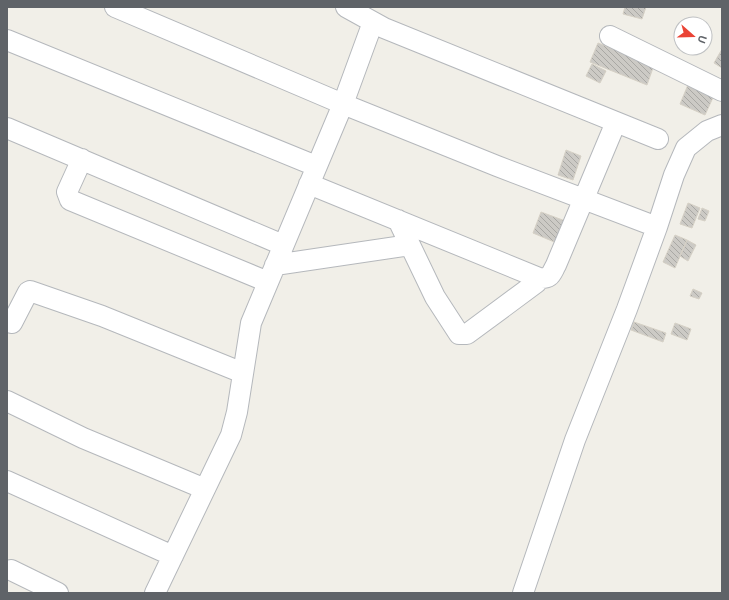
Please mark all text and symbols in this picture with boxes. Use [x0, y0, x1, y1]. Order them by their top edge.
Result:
north arrow [673, 16, 713, 56]
text: U [695, 34, 709, 45]

